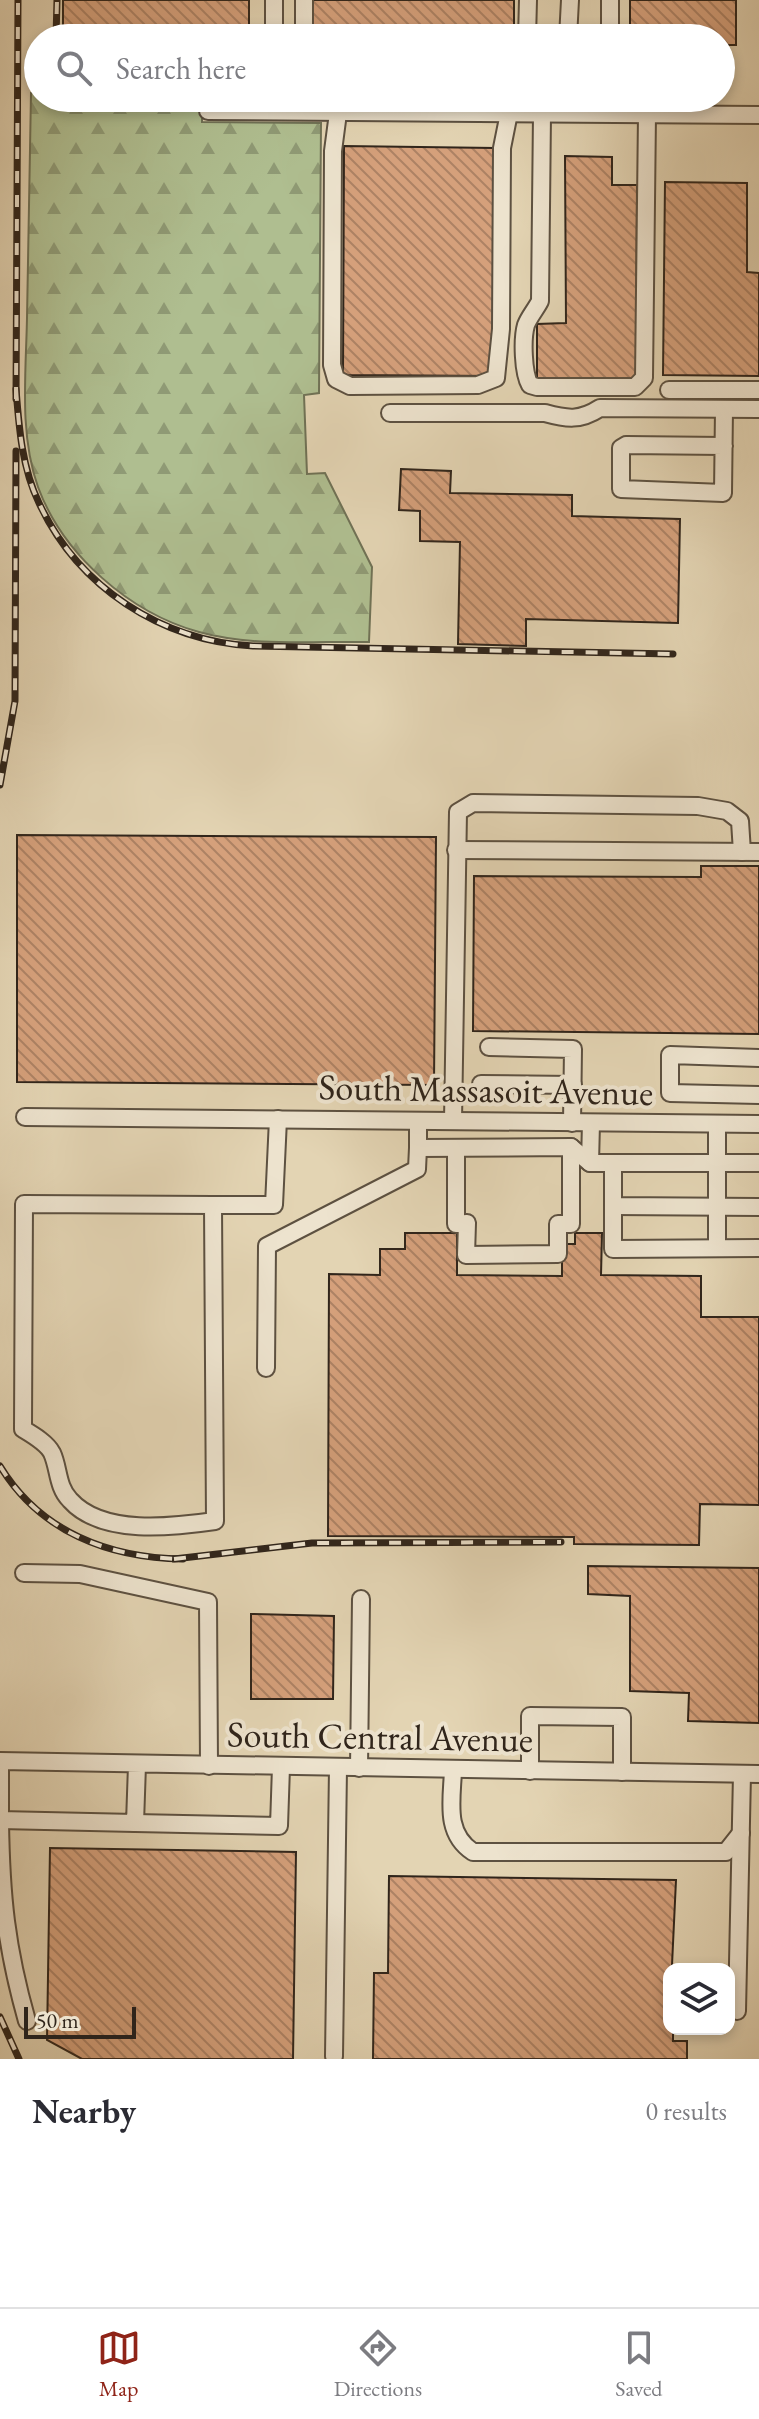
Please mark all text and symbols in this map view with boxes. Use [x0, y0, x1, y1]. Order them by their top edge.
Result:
search box [24, 24, 735, 112]
icon: search [52, 46, 96, 90]
text: Search here [116, 49, 246, 88]
street label: South Massasoit Avenue [318, 1063, 654, 1116]
street label: South Central Avenue [227, 1710, 533, 1763]
map controls [663, 1963, 735, 2035]
button: layers [663, 1963, 735, 2035]
scale bar [24, 2003, 136, 2039]
text: 50 m [36, 2006, 79, 2035]
text: Nearby [32, 2089, 136, 2133]
text: 0 results [646, 2094, 727, 2128]
tab: Map [97, 2326, 141, 2403]
tab: Directions [334, 2326, 422, 2403]
tab: Saved [615, 2326, 662, 2403]

